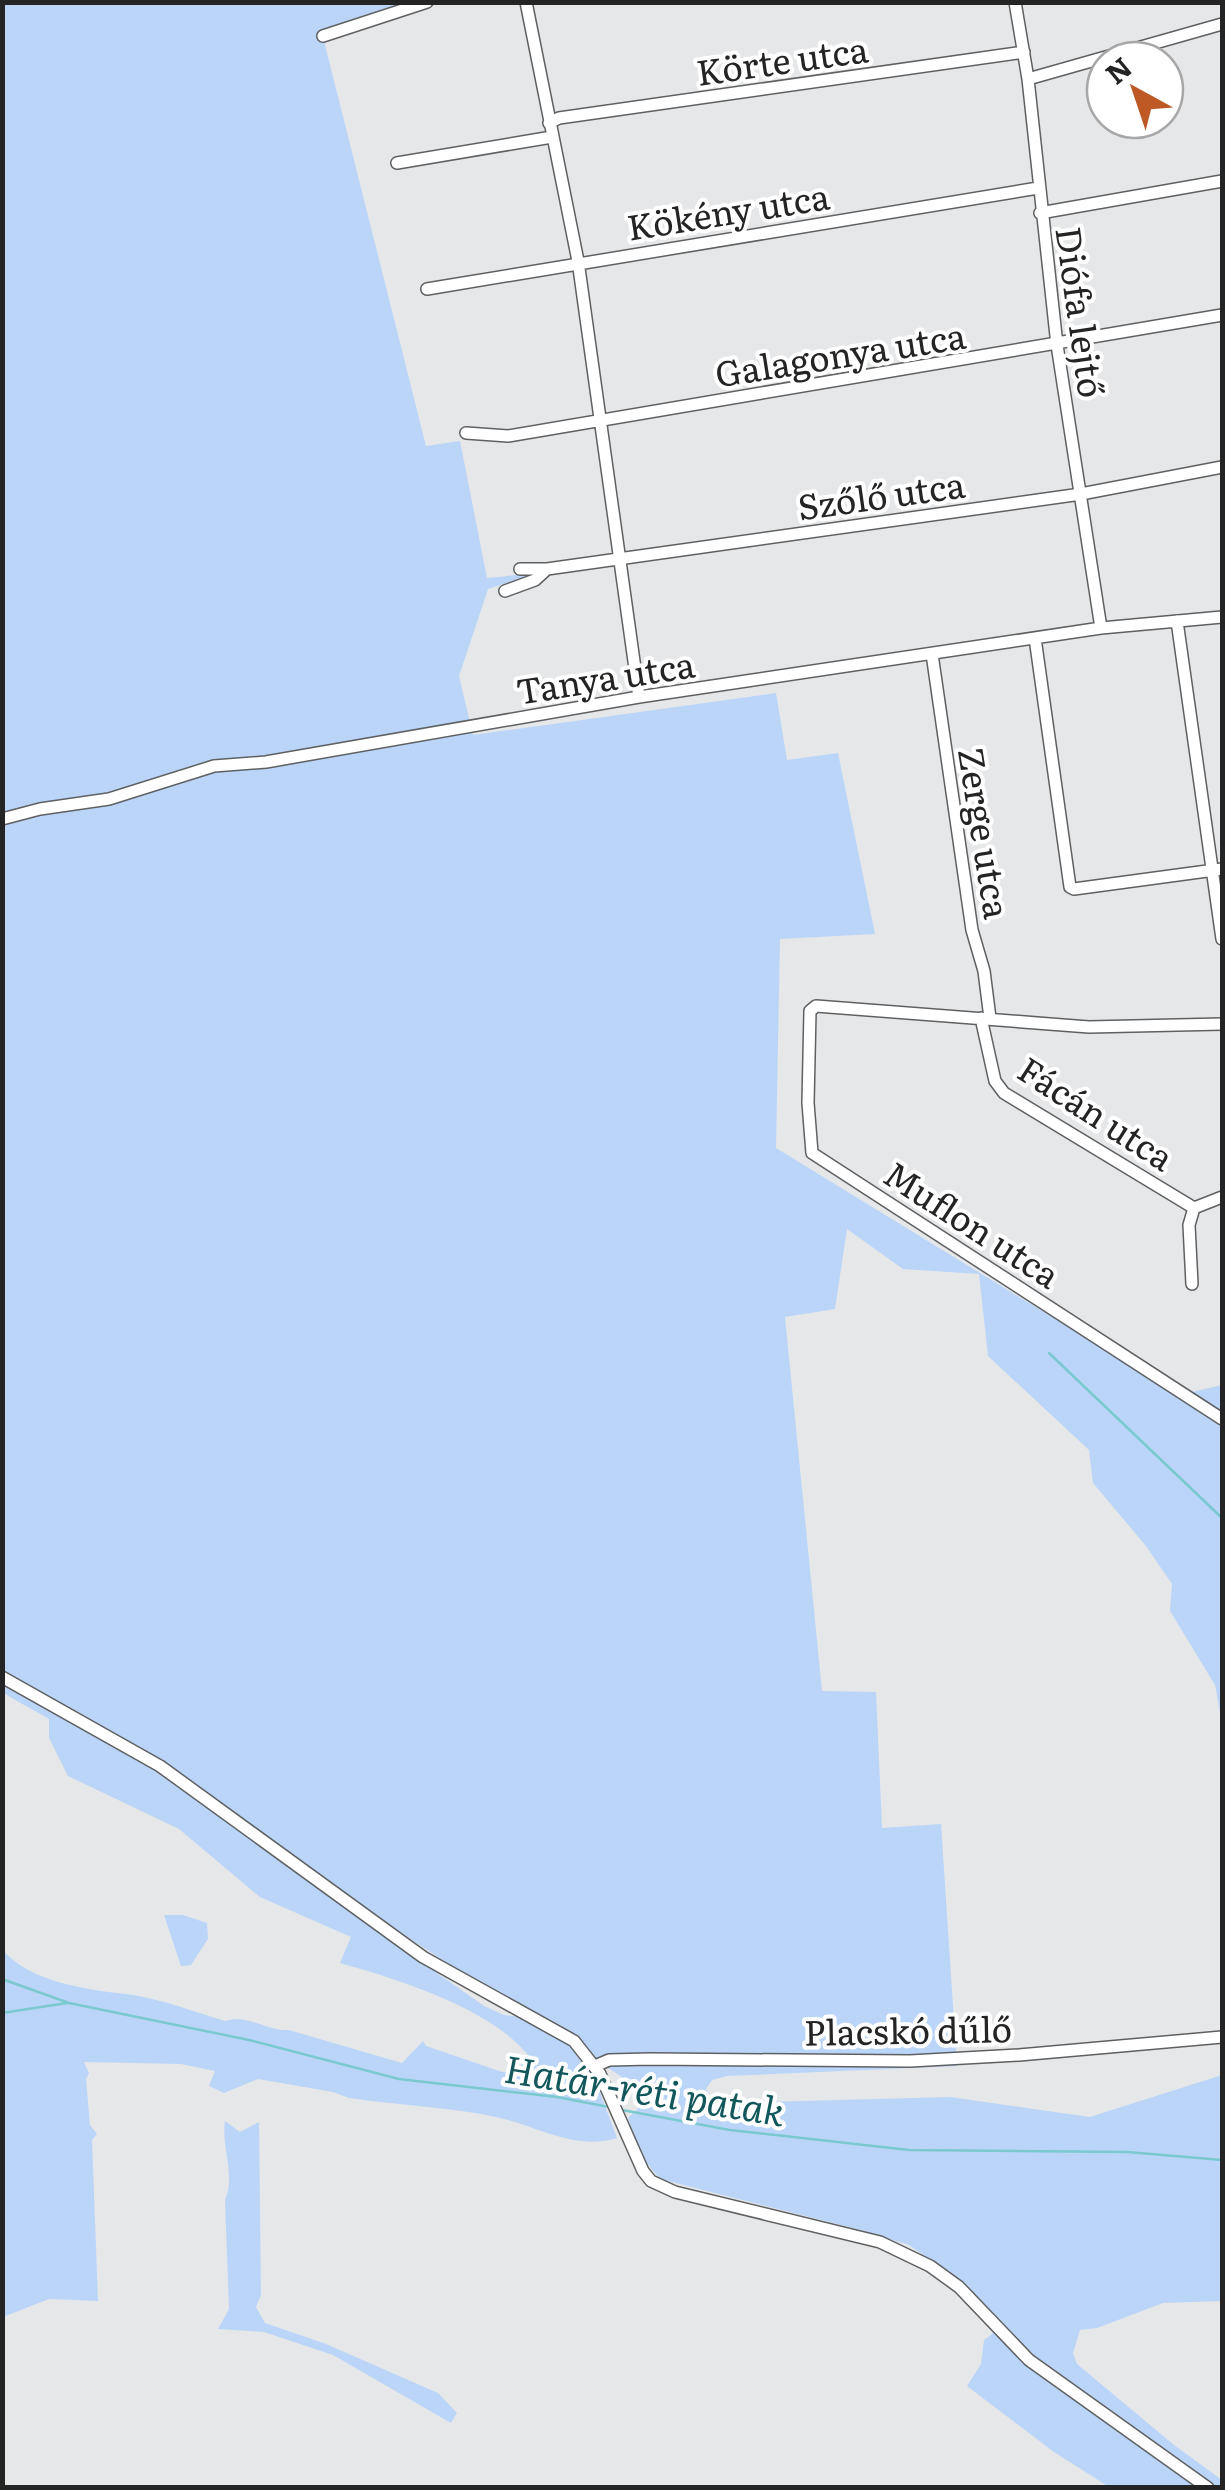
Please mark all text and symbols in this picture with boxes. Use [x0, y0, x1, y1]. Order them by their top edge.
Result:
street label: Körte utca [693, 21, 871, 97]
north arrow [1085, 40, 1185, 140]
text: N [1095, 46, 1140, 93]
street label: Kökény utca [623, 168, 833, 252]
street label: Diófa lejtő [1044, 223, 1120, 401]
street label: Galagonya utca [711, 308, 969, 398]
street label: Szőlő utca [794, 457, 968, 531]
street label: Tanya utca [512, 636, 698, 716]
street label: Zerge utca [947, 744, 1025, 923]
street label: Fácán utca [1009, 1042, 1185, 1182]
street label: Muflon utca [875, 1147, 1071, 1299]
street label: Placskó dűlő [803, 2001, 1013, 2057]
water label: Határ-réti patak [501, 2038, 789, 2138]

